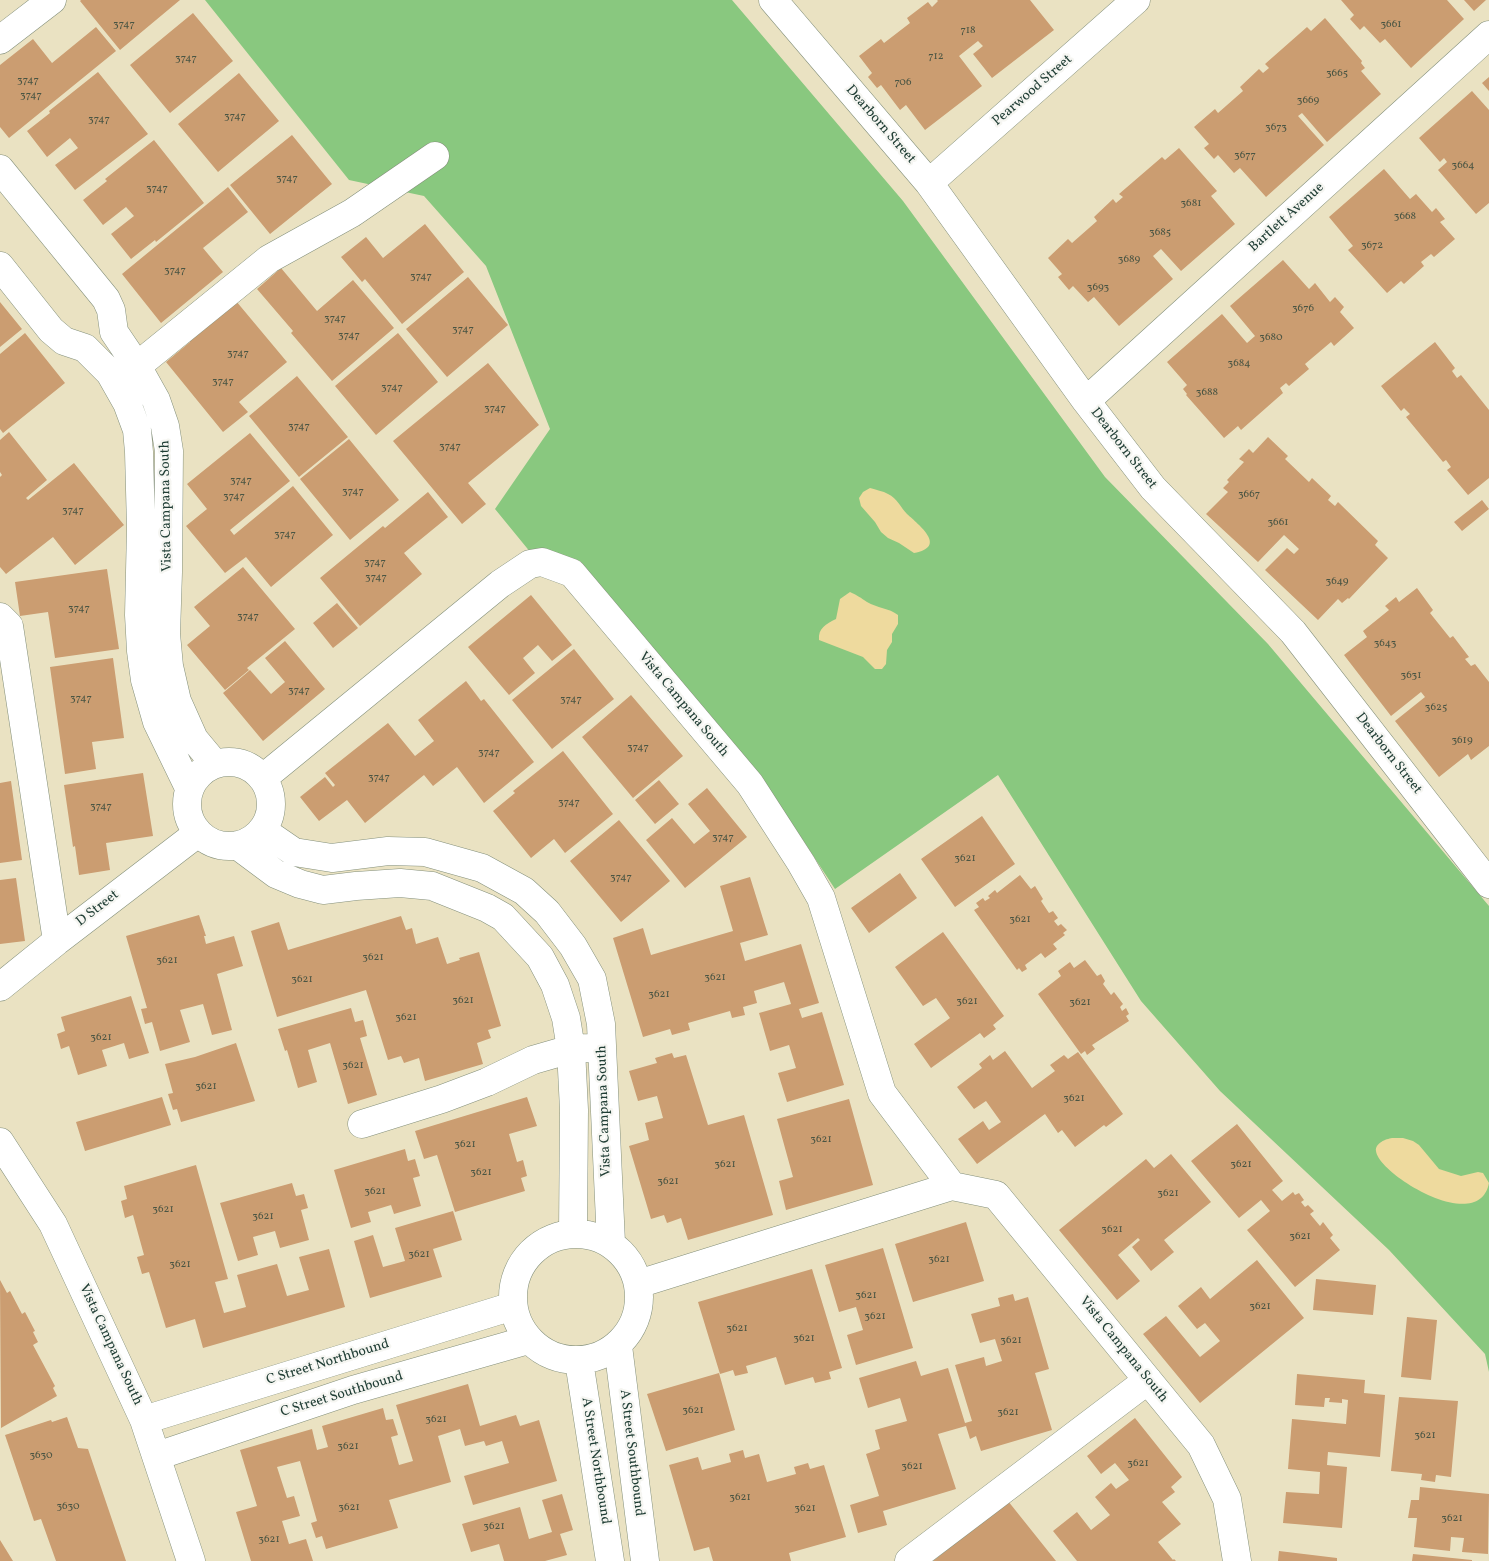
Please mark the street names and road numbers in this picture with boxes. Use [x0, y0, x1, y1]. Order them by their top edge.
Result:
street label: Pearwood Street [990, 52, 1076, 130]
street label: Dearborn Street [841, 82, 919, 168]
street label: Bartlett Avenue [1246, 180, 1328, 256]
street label: Dearborn Street [1086, 405, 1160, 493]
street label: Vista Campana South [157, 440, 177, 572]
street label: Vista Campana South [634, 649, 732, 761]
street label: Dearborn Street [1351, 710, 1425, 798]
street label: D Street [73, 887, 123, 931]
street label: Vista Campana South [594, 1045, 616, 1177]
street label: Vista Campana South [75, 1282, 145, 1408]
street label: Vista Campana South [1075, 1294, 1171, 1406]
street label: C Street Northbound [265, 1336, 391, 1390]
street label: C Street Southbound [279, 1368, 405, 1422]
street label: A Street Southbound [615, 1389, 647, 1517]
street label: A Street Northbound [577, 1396, 613, 1526]

